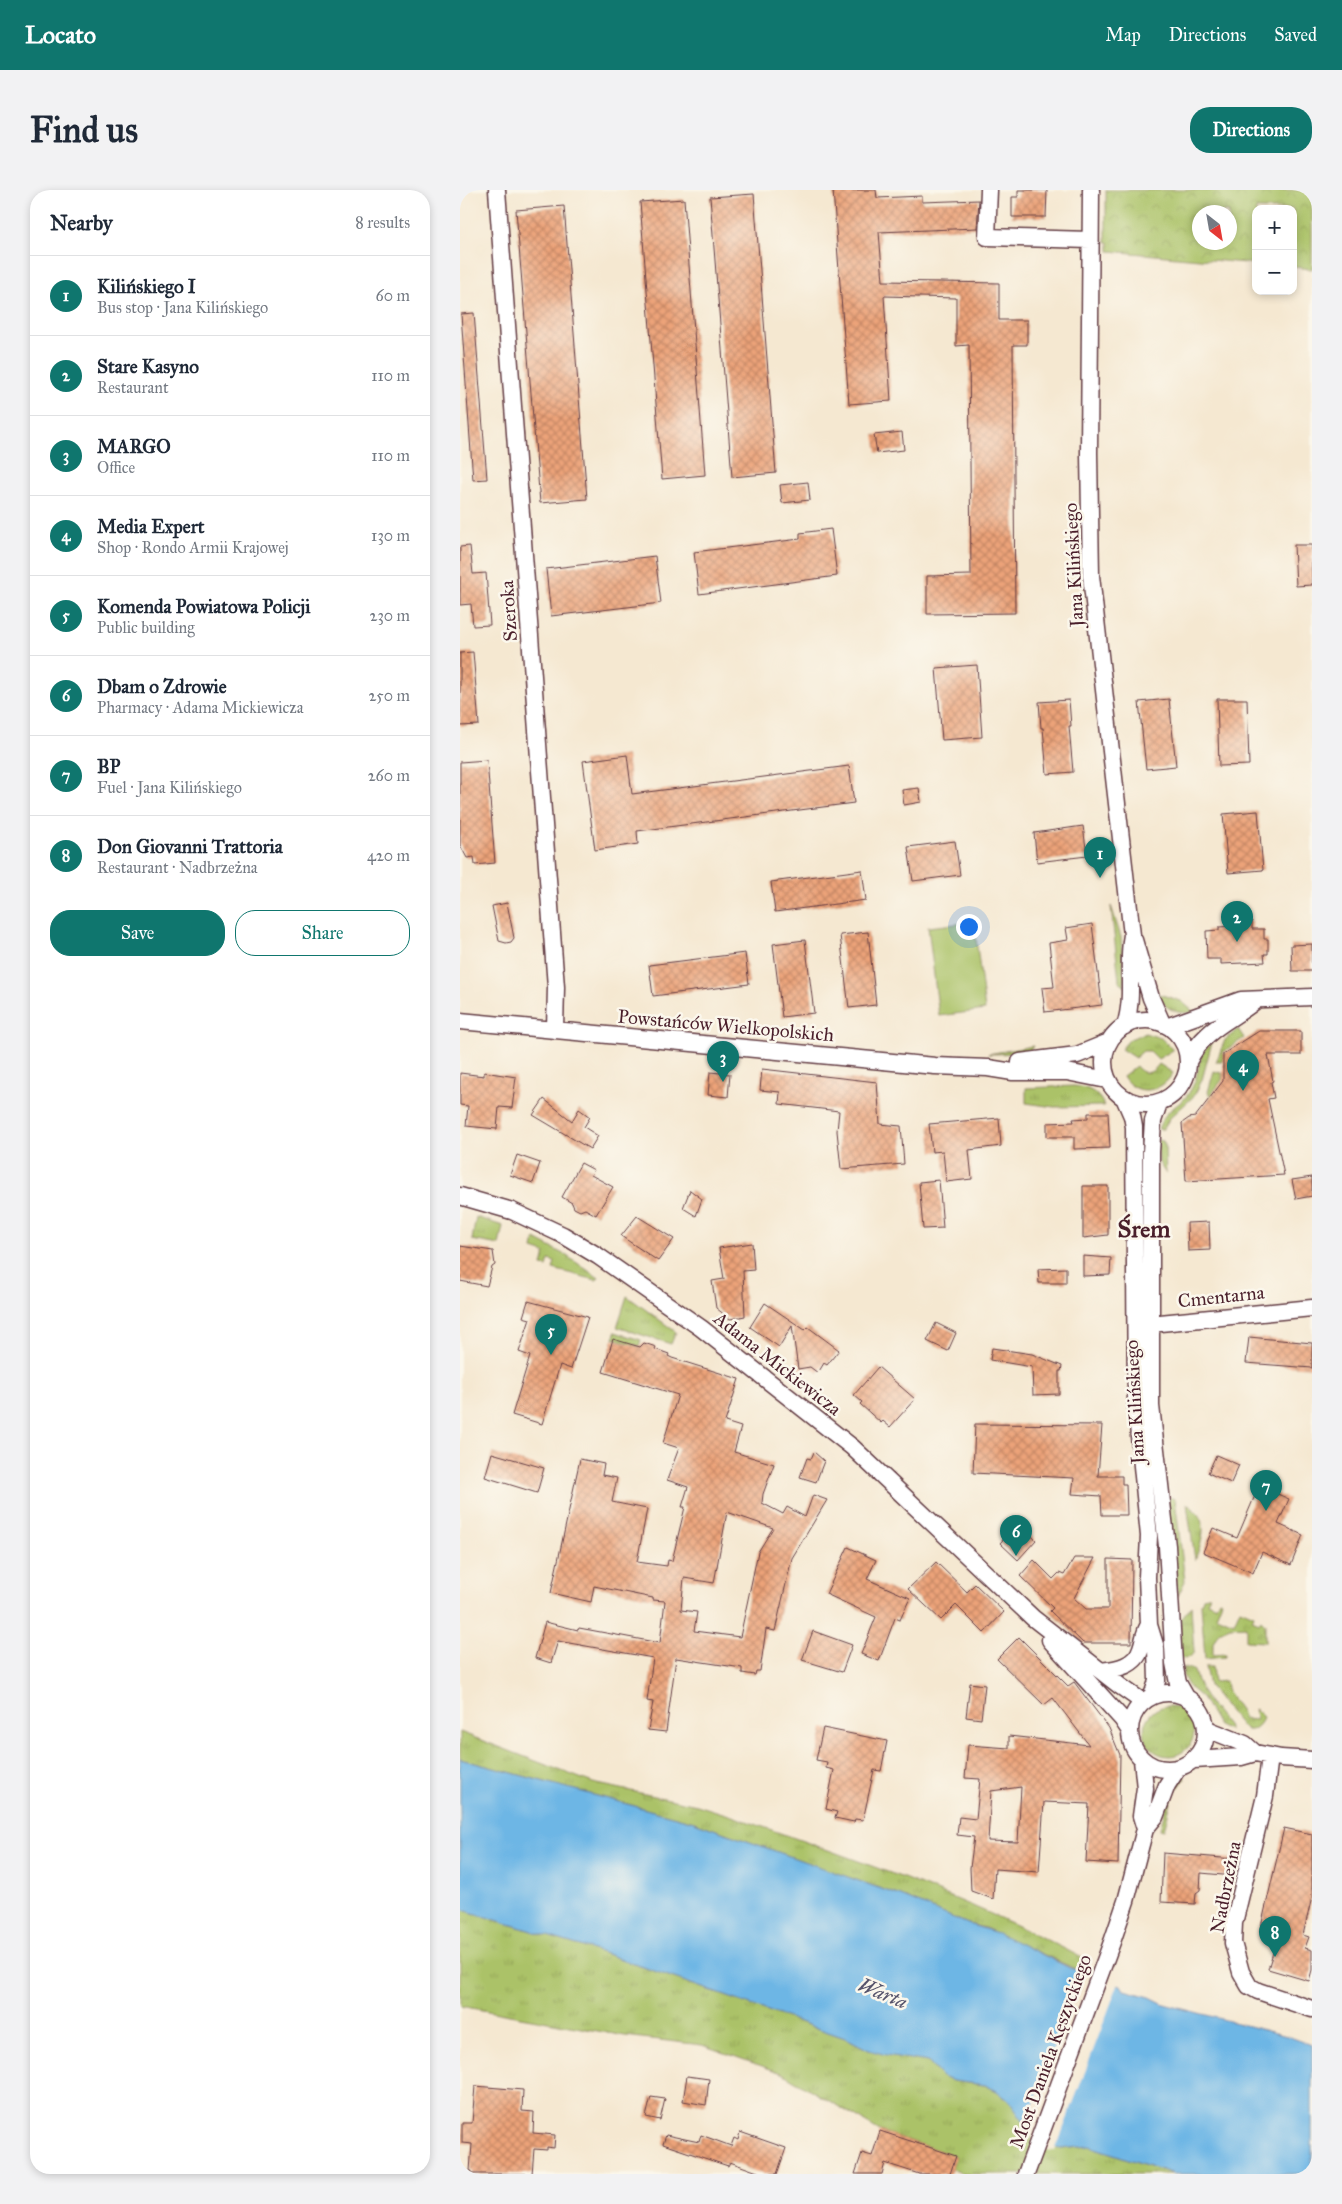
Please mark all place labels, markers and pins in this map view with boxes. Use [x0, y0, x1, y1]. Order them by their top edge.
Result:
pin: 1 [1084, 837, 1116, 878]
pin: 2 [1221, 901, 1253, 942]
pin: 3 [707, 1041, 739, 1082]
pin: 4 [1227, 1050, 1259, 1091]
pin: 5 [535, 1314, 567, 1355]
pin: 7 [1250, 1470, 1282, 1511]
pin: 6 [1000, 1515, 1032, 1556]
pin: 8 [1259, 1916, 1291, 1957]

